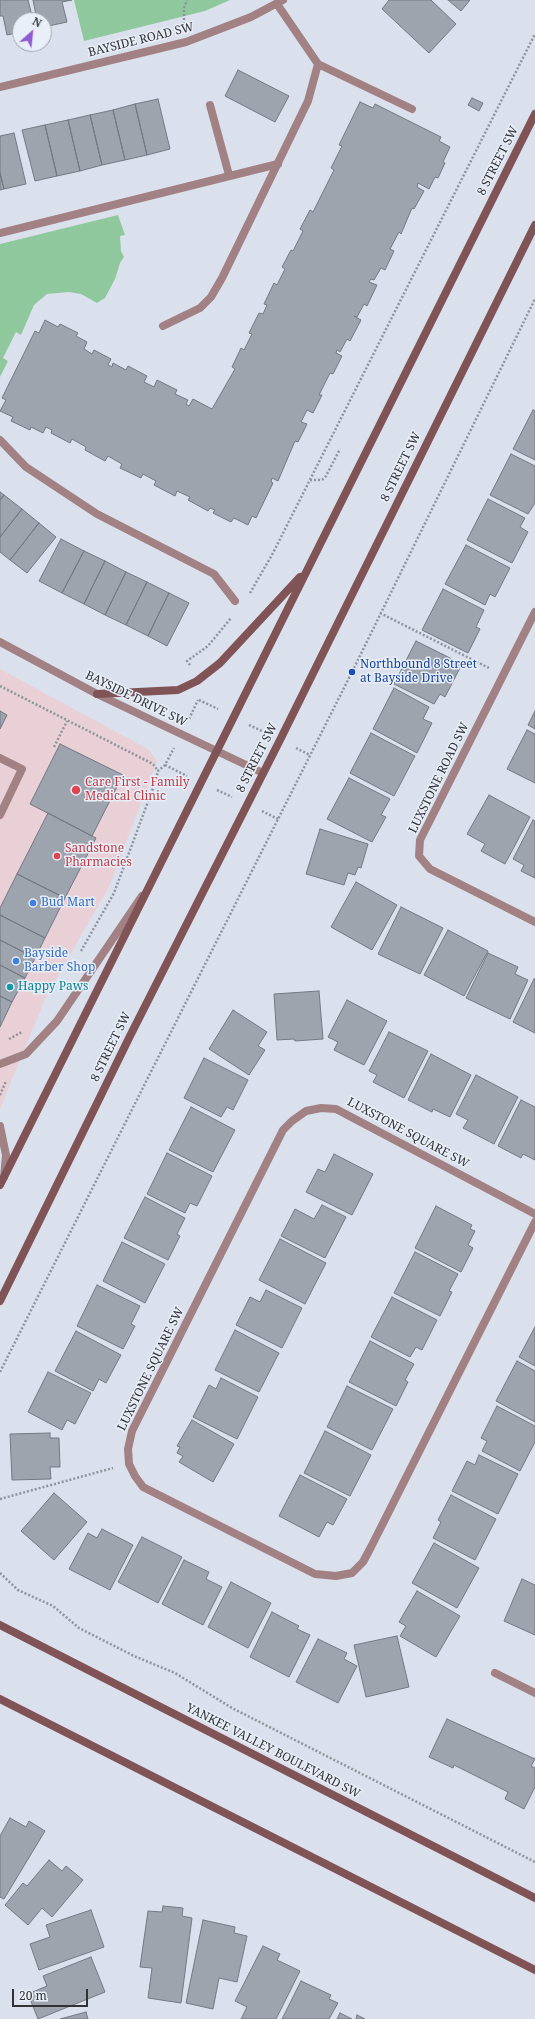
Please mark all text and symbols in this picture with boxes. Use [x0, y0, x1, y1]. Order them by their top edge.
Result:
north arrow [12, 12, 52, 52]
text: N [30, 13, 44, 30]
street label: BAYSIDE ROAD SW [87, 20, 195, 60]
street label: 8 STREET SW [474, 124, 522, 198]
street label: 8 STREET SW [378, 430, 424, 504]
place label: Northbound 8 Street at Bayside Drive [360, 658, 477, 686]
marker: Northbound 8 Street at Bayside Drive [347, 667, 357, 677]
street label: BAYSIDE DRIVE SW [83, 668, 189, 730]
street label: LUXSTONE ROAD SW [406, 720, 472, 836]
street label: 8 STREET SW [233, 721, 281, 795]
place label: Care First - Family Medical Clinic [85, 776, 190, 804]
marker: Care First - Family Medical Clinic [70, 784, 82, 796]
place label: Sandstone Pharmacies [65, 842, 132, 870]
marker: Sandstone Pharmacies [52, 851, 62, 861]
place label: Bud Mart [41, 896, 95, 910]
marker: Bud Mart [28, 898, 38, 908]
place label: Bayside Barber Shop [24, 947, 95, 975]
marker: Bayside Barber Shop [11, 956, 21, 966]
place label: Happy Paws [18, 980, 88, 994]
marker: Happy Paws [5, 982, 15, 992]
street label: 8 STREET SW [88, 1010, 134, 1084]
street label: LUXSTONE SQUARE SW [345, 1095, 471, 1171]
street label: LUXSTONE SQUARE SW [115, 1305, 187, 1433]
street label: YANKEE VALLEY BOULEVARD SW [184, 1701, 362, 1801]
scale bar [14, 1981, 90, 2007]
text: 20 m [19, 1987, 47, 2004]

